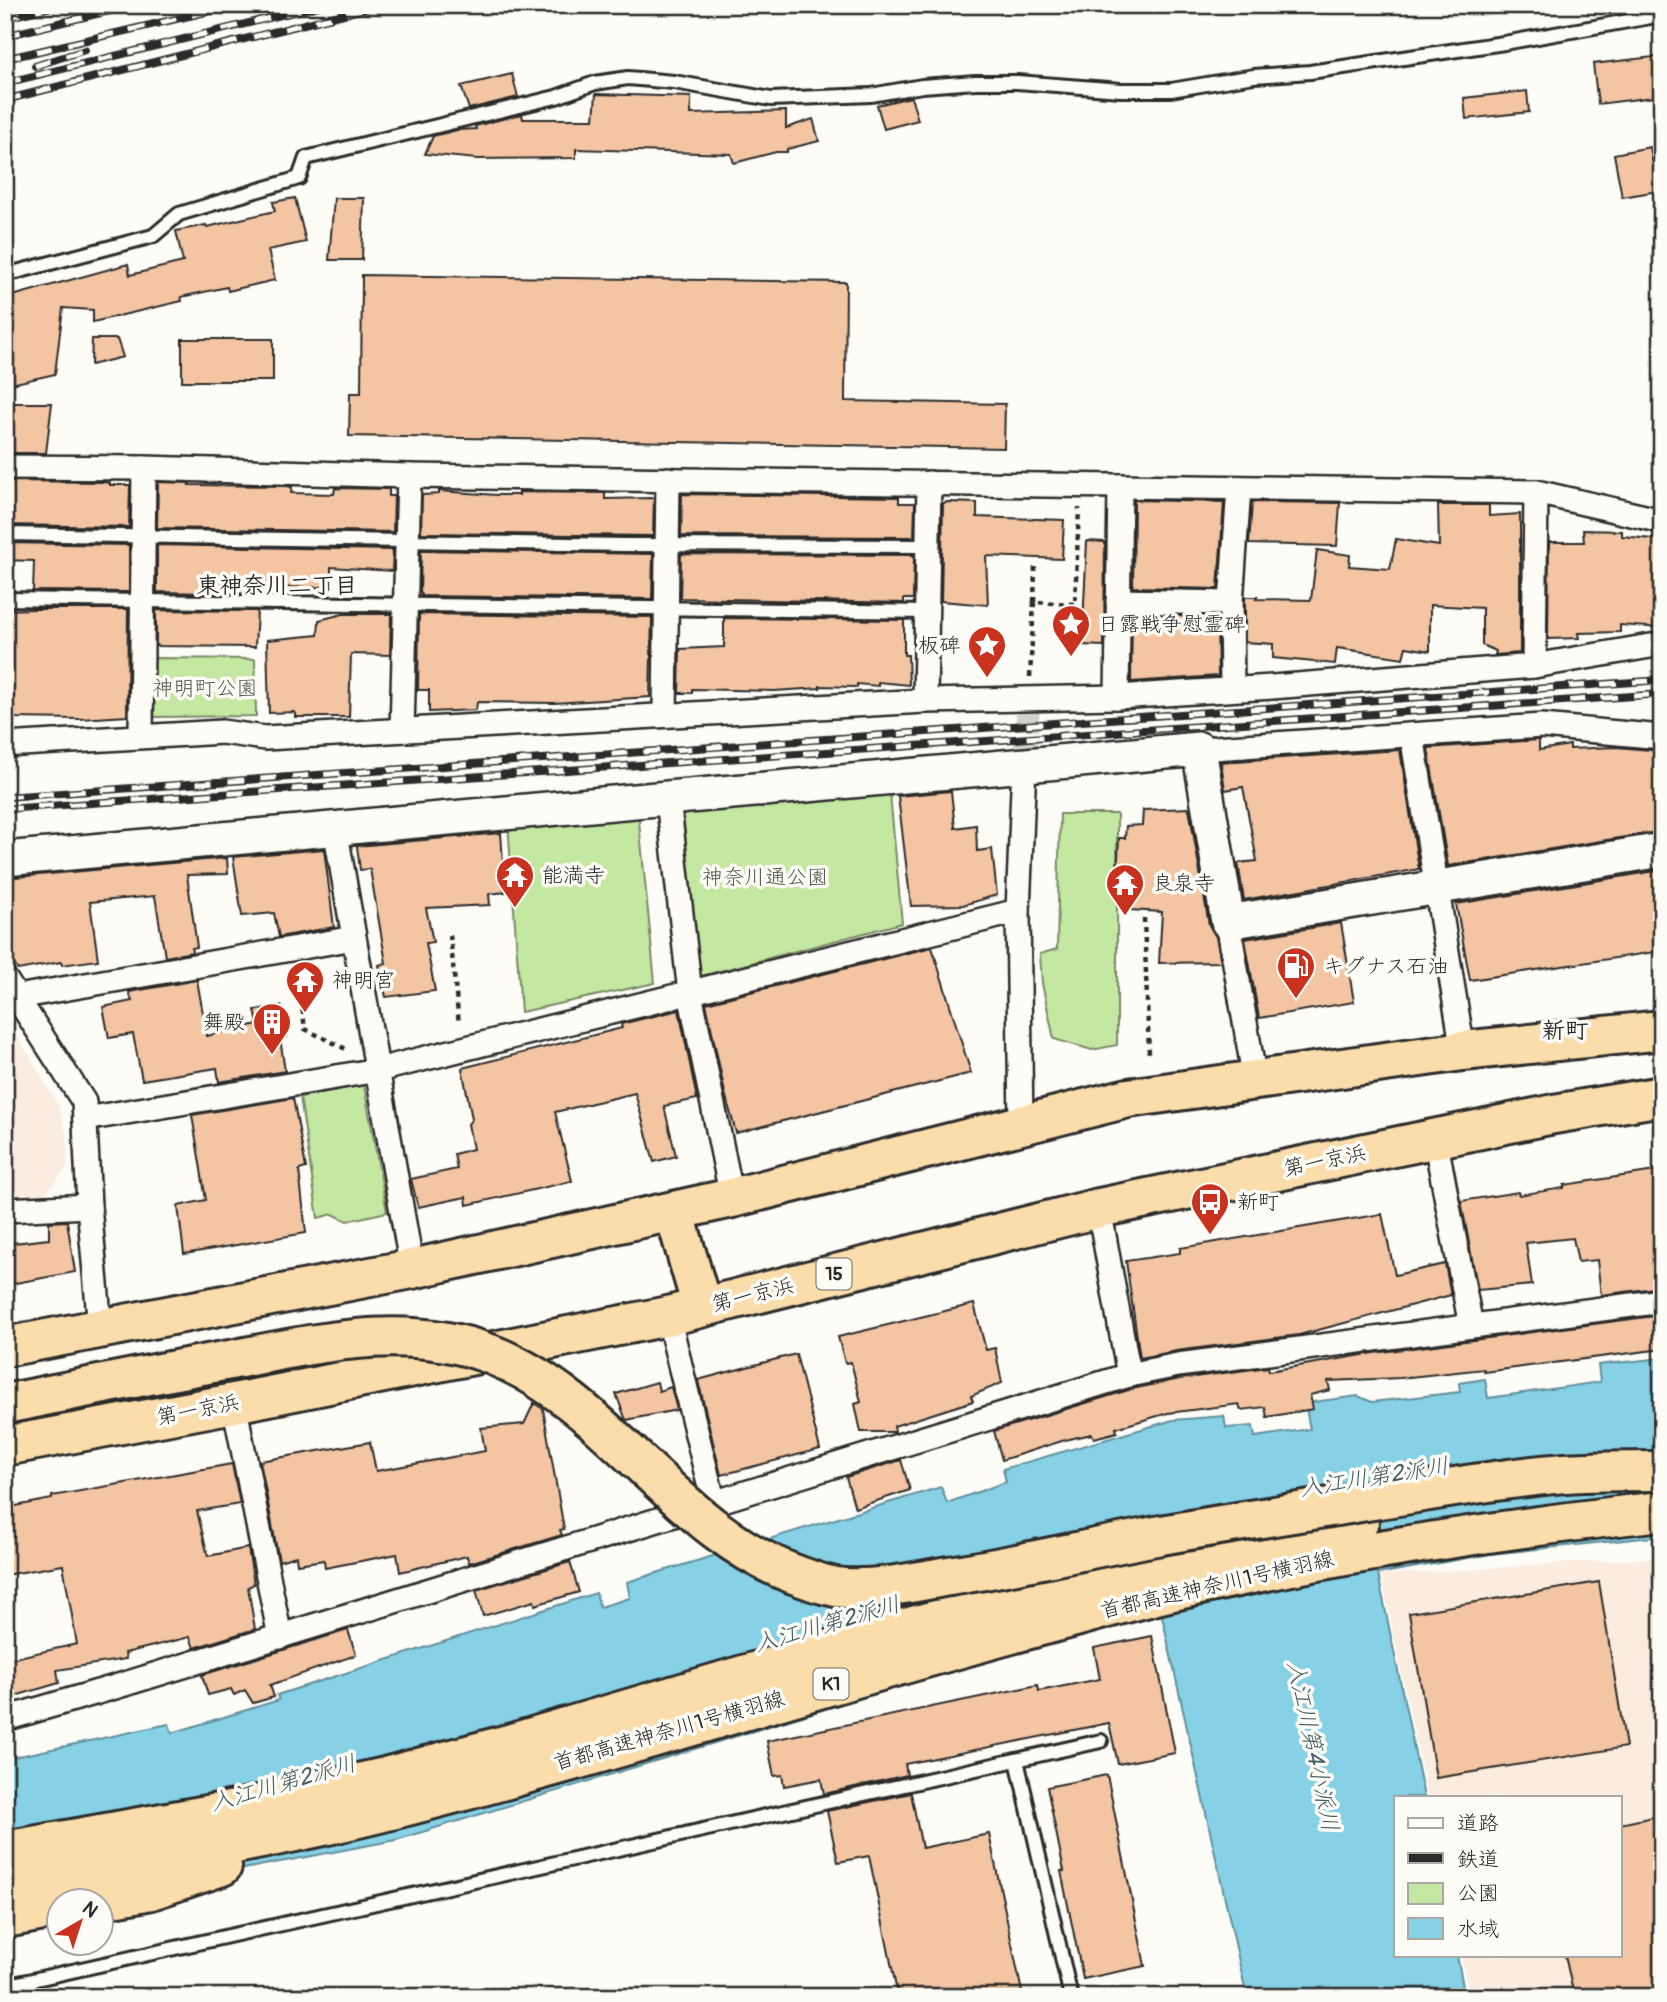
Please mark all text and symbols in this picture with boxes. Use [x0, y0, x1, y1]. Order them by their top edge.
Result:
district label: 東神奈川二丁目 [197, 571, 358, 600]
place icon: 日露戦争慰霊碑 [1050, 603, 1092, 658]
place label: 日露戦争慰霊碑 [1098, 611, 1245, 638]
place icon: 板碑 [966, 624, 1008, 679]
place label: 板碑 [918, 632, 960, 659]
park label: 神明町公園 [153, 675, 258, 702]
temple icon: 能満寺 [494, 854, 536, 909]
place label: 能満寺 [542, 862, 605, 889]
temple icon: 良泉寺 [1104, 862, 1146, 917]
park label: 神奈川通公園 [702, 864, 828, 891]
place label: 良泉寺 [1152, 870, 1215, 897]
fuel station icon: キグナス石油 [1275, 945, 1317, 1000]
place label: キグナス石油 [1323, 953, 1448, 980]
temple icon: 神明宮 [284, 959, 326, 1014]
place label: 神明宮 [332, 967, 395, 994]
building icon: 舞殿 [251, 1001, 293, 1056]
place label: 舞殿 [203, 1009, 245, 1036]
district label: 新町 [1542, 1016, 1588, 1045]
street label: 第一京浜 [1281, 1139, 1369, 1183]
bus stop icon: 新町 [1189, 1181, 1231, 1236]
place label: 新町 [1237, 1189, 1279, 1216]
road number: 15 [816, 1258, 852, 1290]
street label: 第一京浜 [709, 1272, 797, 1318]
street label: 第一京浜 [154, 1389, 242, 1431]
water label: 入江川第2派川 [1297, 1451, 1451, 1503]
street label: 首都高速神奈川1号横羽線 [1097, 1545, 1337, 1625]
water label: 入江川第2派川 [750, 1589, 904, 1659]
water label: 入江川第4小派川 [1281, 1658, 1345, 1834]
road number: K1 [814, 1668, 848, 1700]
street label: 首都高速神奈川1号横羽線 [550, 1685, 788, 1777]
water label: 入江川第2派川 [206, 1748, 360, 1818]
legend [1394, 1796, 1622, 1956]
text: 道路 [1457, 1810, 1499, 1837]
text: 鉄道 [1457, 1846, 1499, 1873]
text: 公園 [1457, 1880, 1499, 1907]
north arrow [46, 1886, 116, 1956]
text: N [78, 1896, 103, 1923]
text: 水域 [1457, 1916, 1499, 1943]

